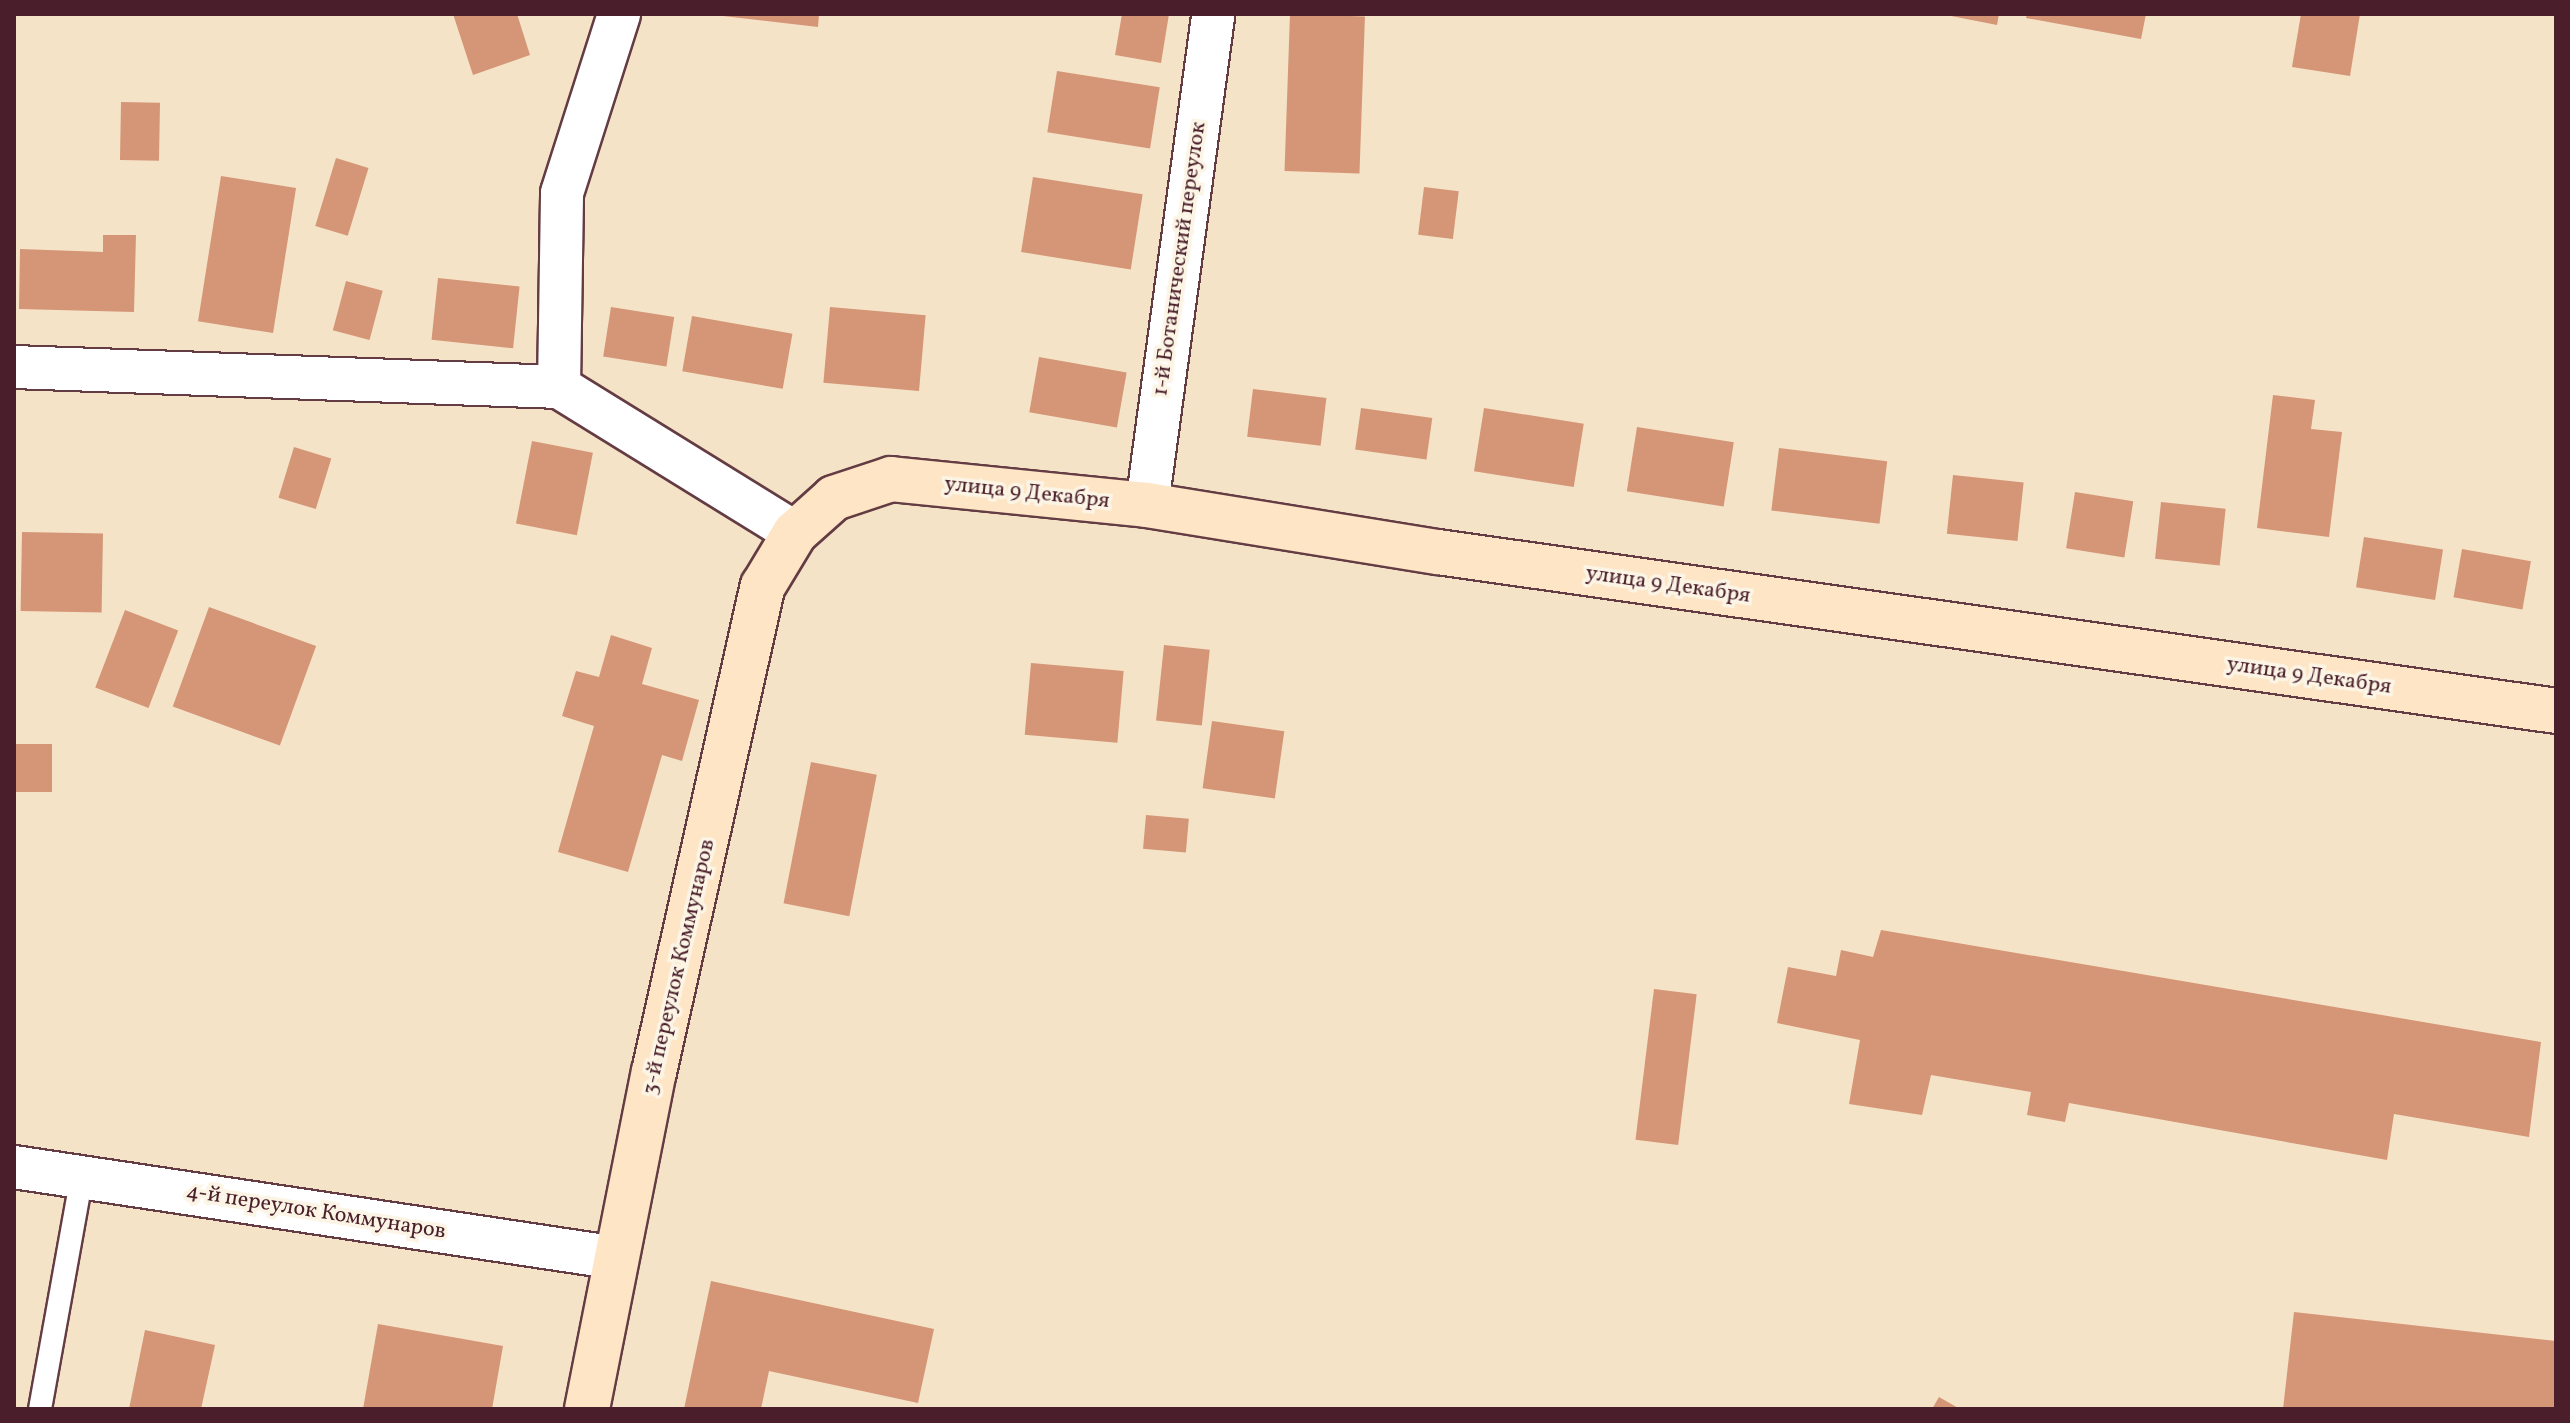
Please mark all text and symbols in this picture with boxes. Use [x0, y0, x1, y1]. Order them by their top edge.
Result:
street label: 1-й Ботанический переулок [1148, 120, 1212, 398]
street label: улица 9 Декабря [943, 471, 1111, 515]
street label: улица 9 Декабря [1584, 560, 1752, 610]
street label: улица 9 Декабря [2225, 651, 2393, 701]
street label: 3-й переулок Коммунаров [637, 837, 721, 1097]
street label: 4-й переулок Коммунаров [184, 1178, 448, 1246]

